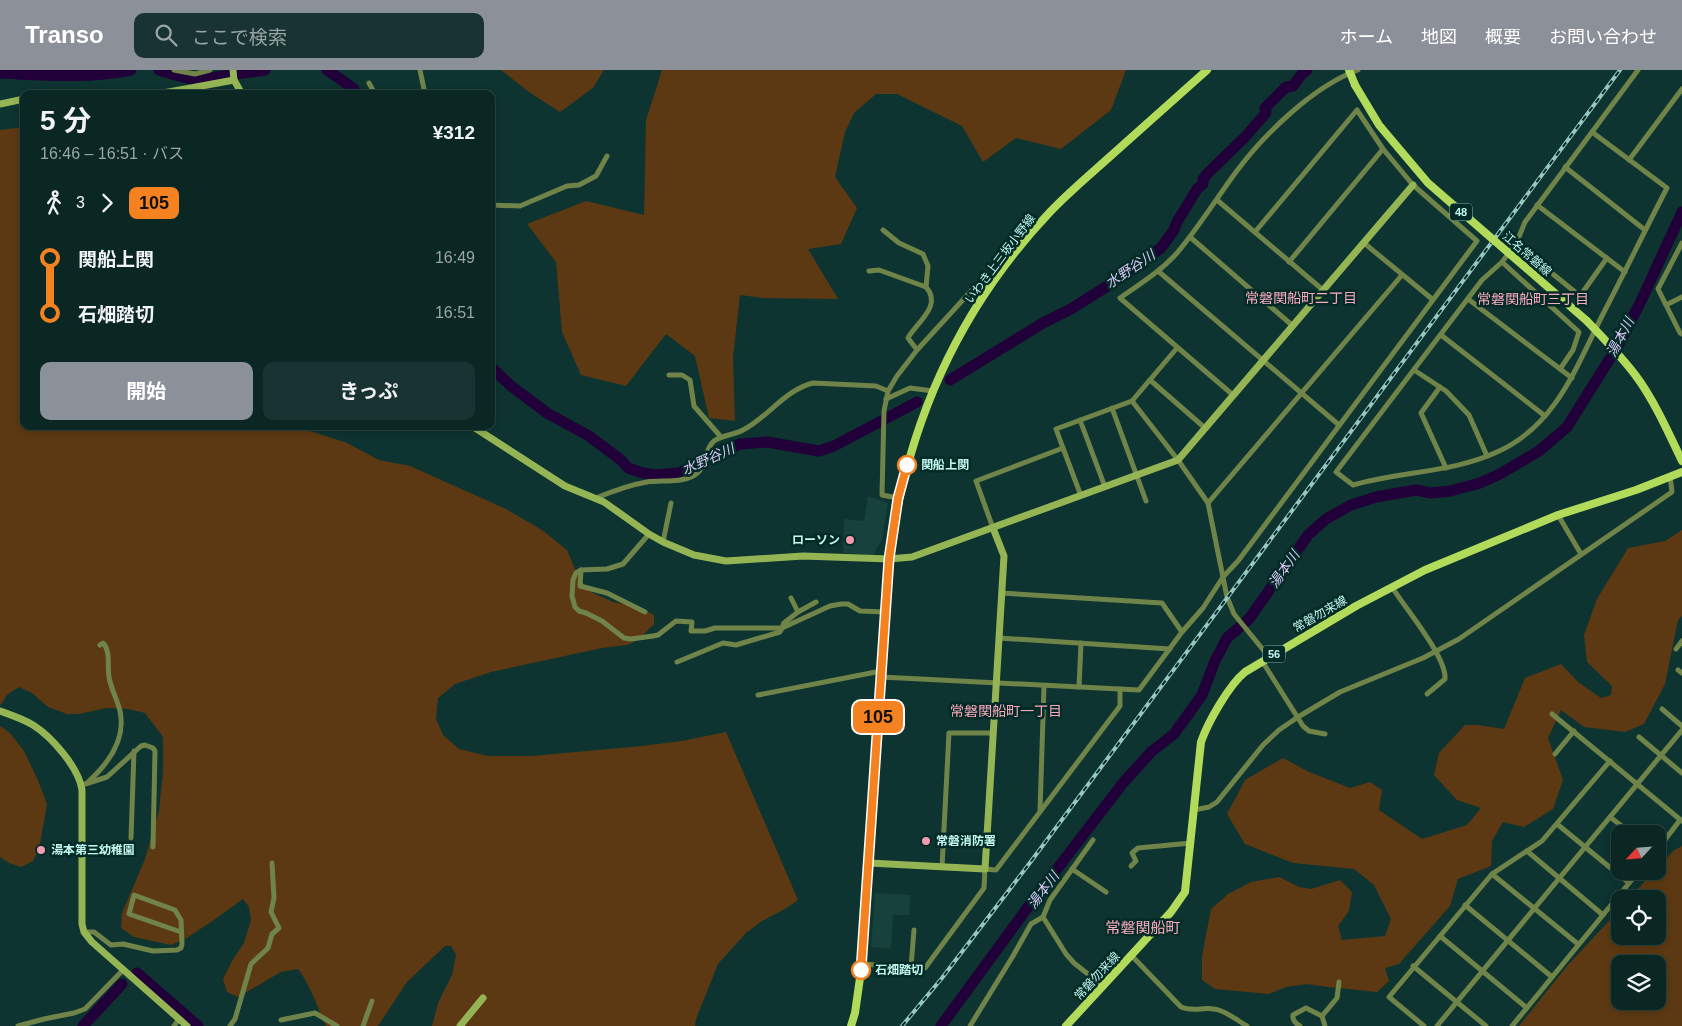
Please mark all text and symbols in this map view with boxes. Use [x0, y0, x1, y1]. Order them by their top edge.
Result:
search box [134, 13, 484, 58]
text: Transo [25, 21, 104, 48]
icon: search [152, 21, 180, 49]
text: ここで検索 [192, 27, 287, 48]
text: ホーム [1340, 27, 1393, 47]
text: 地図 [1421, 27, 1457, 47]
text: 概要 [1485, 27, 1521, 47]
text: お問い合わせ [1549, 27, 1657, 47]
text: 5 分 [40, 105, 91, 136]
text: ¥312 [433, 122, 475, 143]
text: 16:46 – 16:51 · バス [40, 145, 184, 162]
icon: walk [40, 189, 68, 217]
icon: forward [93, 189, 121, 217]
text: 105 [139, 193, 169, 213]
text: 3 [76, 194, 85, 211]
road number: 48 [1450, 204, 1472, 220]
street label: いわき上三坂小野線 [962, 212, 1038, 306]
street label: 江名常磐線 [1500, 229, 1554, 279]
water label: 水野谷川 [1102, 246, 1159, 291]
text: 関船上関 [78, 249, 154, 270]
text: 16:49 [435, 249, 475, 266]
district label: 常磐関船町二丁目 [1245, 290, 1357, 306]
district label: 常磐関船町三丁目 [1477, 291, 1589, 307]
text: 石畑踏切 [78, 304, 154, 325]
text: 16:51 [435, 304, 475, 321]
water label: 湯本川 [1603, 313, 1638, 359]
button: 開始 [40, 362, 253, 420]
button: きっぷ [263, 362, 475, 420]
water label: 水野谷川 [679, 439, 739, 478]
marker: 関船上関 [897, 455, 917, 475]
place label: 関船上関 [921, 458, 969, 472]
place label: ローソン [792, 533, 840, 547]
marker: ローソン [844, 534, 856, 546]
water label: 湯本川 [1265, 546, 1304, 591]
street label: 常磐勿来線 [1291, 593, 1349, 635]
road number: 56 [1263, 646, 1285, 662]
line badge: 105 [849, 701, 907, 733]
district label: 常磐関船町一丁目 [950, 703, 1062, 719]
text: 105 [863, 707, 893, 727]
north arrow [1611, 825, 1666, 880]
map controls [1611, 825, 1666, 1010]
place label: 常磐消防署 [936, 834, 996, 848]
marker: 常磐消防署 [920, 835, 932, 847]
place label: 湯本第三幼稚園 [51, 843, 135, 857]
marker: 湯本第三幼稚園 [35, 844, 47, 856]
water label: 湯本川 [1024, 867, 1063, 912]
button: locate [1611, 890, 1666, 945]
district label: 常磐関船町 [1105, 919, 1181, 936]
street label: 常磐勿来線 [1071, 949, 1123, 1003]
button: layers [1611, 955, 1666, 1010]
marker: 石畑踏切 [851, 960, 871, 980]
place label: 石畑踏切 [875, 963, 923, 977]

